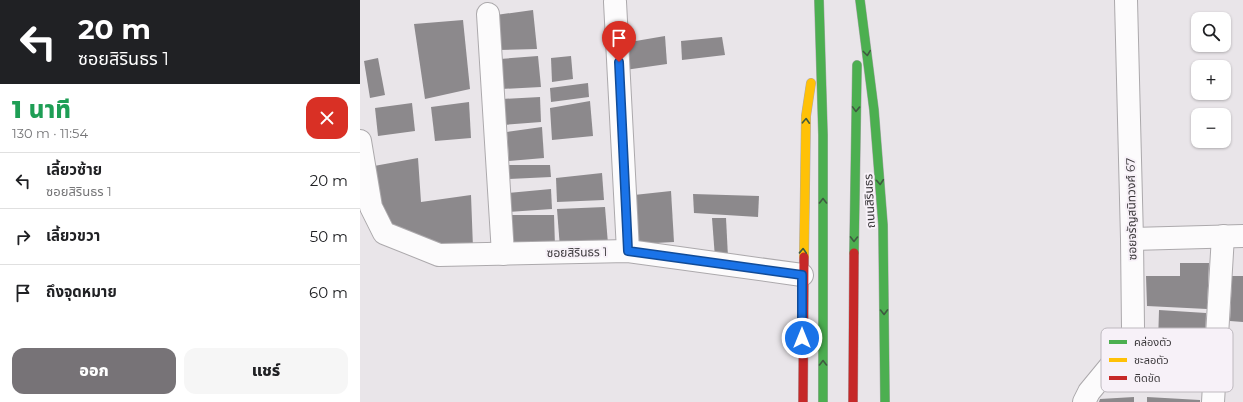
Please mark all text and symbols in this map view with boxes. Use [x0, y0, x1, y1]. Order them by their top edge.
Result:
text: 20 m [78, 12, 151, 46]
map controls [1191, 12, 1231, 148]
button: search [1191, 12, 1231, 52]
icon: left [12, 16, 64, 68]
pin [602, 21, 636, 62]
icon: arrive [608, 27, 630, 49]
text: ซอยสิรินธร 1 [78, 48, 169, 70]
one-way arrow [862, 50, 871, 56]
button: + [1191, 60, 1231, 100]
text: 1 นาที [12, 95, 71, 124]
button: close [306, 97, 348, 139]
one-way arrow [852, 106, 860, 112]
button: − [1191, 108, 1231, 148]
one-way arrow [802, 118, 811, 124]
text: 130 m · 11:54 [12, 125, 88, 141]
street label: ซอยจรัญสนิทวงศ์ 67 [1123, 158, 1139, 260]
text: เลี้ยวซ้าย [46, 160, 102, 179]
icon: left [12, 170, 34, 192]
text: 20 m [310, 171, 348, 190]
street label: ถนนสิรินธร [860, 173, 878, 229]
one-way arrow [876, 179, 885, 185]
text: ซอยสิรินธร 1 [46, 183, 112, 199]
one-way arrow [819, 198, 827, 204]
icon: right [12, 226, 34, 248]
text: เลี้ยวขวา [46, 226, 100, 245]
text: 50 m [310, 227, 348, 246]
one-way arrow [850, 236, 858, 242]
street label: ซอยสิรินธร 1 [547, 244, 607, 260]
one-way arrow [799, 248, 807, 254]
icon: arrive [12, 282, 34, 304]
text: ถึงจุดหมาย [46, 282, 117, 301]
text: 60 m [309, 283, 348, 302]
one-way arrow [880, 309, 888, 315]
position arrow [781, 317, 823, 359]
legend [1101, 328, 1233, 392]
text: คล่องตัว [1134, 335, 1172, 349]
button: ออก [12, 348, 176, 394]
button: แชร์ [184, 348, 348, 394]
text: ชะลอตัว [1134, 353, 1169, 367]
one-way arrow [819, 360, 827, 366]
text: ติดขัด [1134, 371, 1161, 385]

